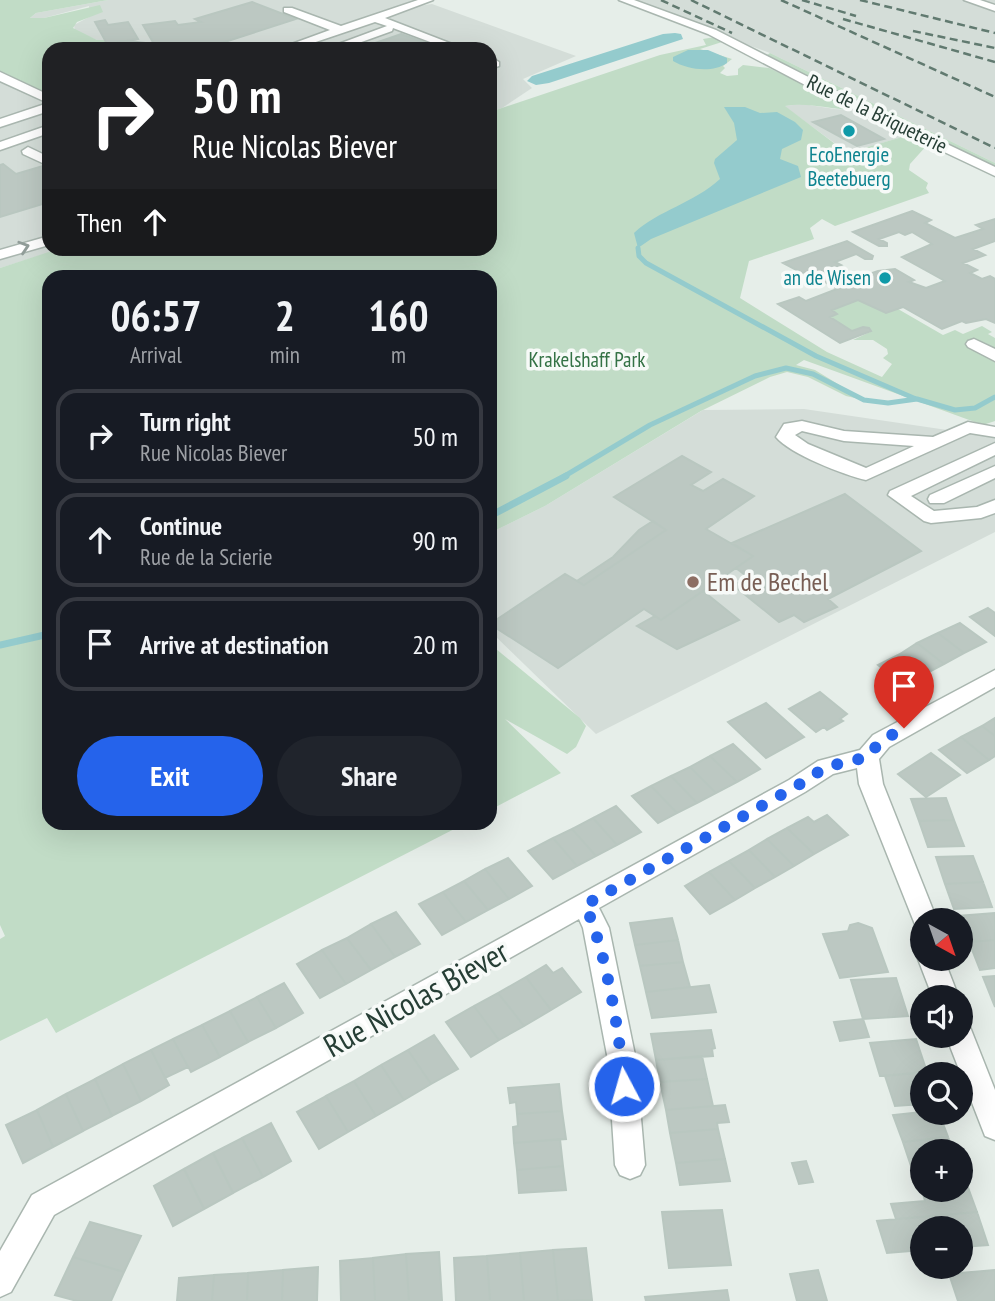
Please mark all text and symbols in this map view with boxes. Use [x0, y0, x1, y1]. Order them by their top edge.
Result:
text: 50 m [192, 63, 281, 127]
street label: Rue de la Briqueterie [803, 68, 952, 159]
icon: right [77, 70, 168, 161]
marker: EcoEnergie Beetebuerg [841, 123, 857, 139]
text: Rue Nicolas Biever [192, 125, 397, 167]
place label: EcoEnergie Beetebuerg [807, 141, 891, 192]
icon: ahead [136, 203, 174, 241]
text: Then [77, 206, 122, 239]
one-way arrow [18, 241, 30, 256]
place label: an de Wisen [783, 264, 871, 291]
marker: an de Wisen [877, 270, 893, 286]
text: 06:57 [110, 288, 201, 343]
text: 2 [275, 288, 295, 343]
text: 160 [368, 288, 429, 343]
text: Arrival [130, 340, 182, 369]
text: min [270, 340, 300, 369]
text: m [391, 340, 406, 369]
park label: Krakelshaff Park [529, 346, 645, 373]
text: Turn right [140, 405, 231, 438]
icon: right [81, 417, 119, 455]
text: 50 m [412, 420, 458, 453]
text: Rue Nicolas Biever [140, 438, 287, 467]
text: Continue [140, 509, 222, 542]
icon: ahead [81, 521, 119, 559]
text: 90 m [412, 524, 458, 557]
text: Rue de la Scierie [140, 542, 272, 571]
place label: Em de Bechel [707, 565, 828, 598]
marker: Em de Bechel [685, 574, 701, 590]
icon: arrive [81, 625, 119, 663]
text: Arrive at destination [140, 628, 329, 661]
text: 20 m [412, 628, 458, 661]
pin [874, 656, 934, 728]
icon: arrive [885, 667, 923, 705]
button: Exit [77, 736, 263, 816]
button: Share [277, 736, 462, 816]
north arrow [910, 908, 973, 971]
map controls [910, 908, 973, 1279]
street label: Rue Nicolas Biever [316, 930, 516, 1066]
button: sound [910, 985, 973, 1048]
position arrow [587, 1049, 661, 1123]
button: search [910, 1062, 973, 1125]
button: + [910, 1139, 973, 1202]
button: − [910, 1216, 973, 1279]

